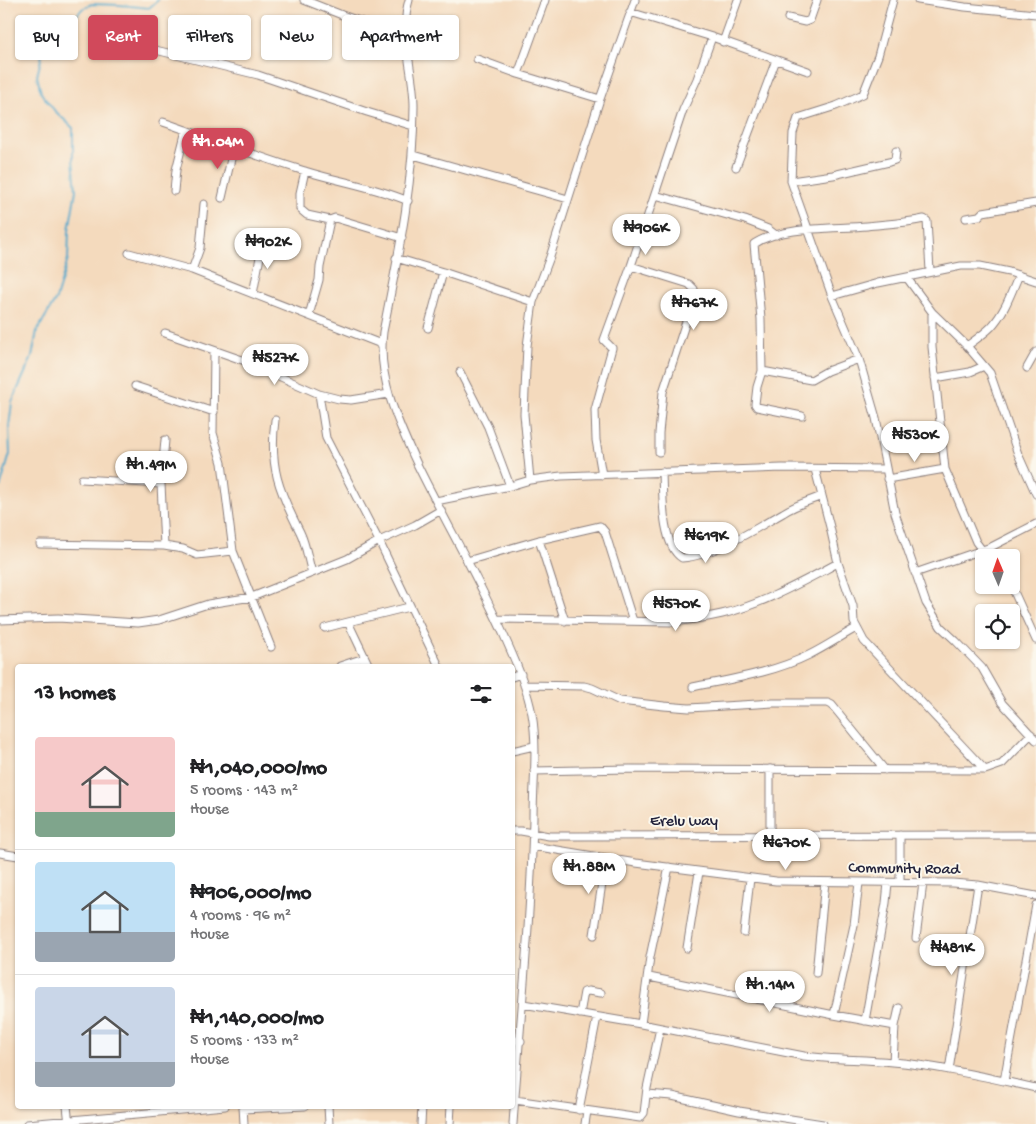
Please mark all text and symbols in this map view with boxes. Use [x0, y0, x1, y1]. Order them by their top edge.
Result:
chip: Buy [15, 15, 78, 60]
chip: Rent [88, 15, 158, 60]
chip: Filters [168, 15, 251, 60]
chip: New [261, 15, 332, 60]
chip: Apartment [342, 15, 459, 60]
pin: ₦1.04M [177, 128, 259, 170]
text: ₦1.04M [193, 134, 243, 153]
pin: ₦906K [611, 214, 681, 256]
text: ₦906K [623, 220, 669, 239]
pin: ₦902K [233, 228, 303, 270]
text: ₦902K [245, 234, 291, 253]
pin: ₦767K [659, 288, 729, 331]
text: ₦767K [671, 295, 717, 314]
pin: ₦527K [240, 344, 310, 386]
text: ₦527K [253, 350, 297, 369]
pin: ₦530K [880, 420, 950, 463]
text: ₦530K [892, 427, 938, 446]
pin: ₦1.49M [110, 450, 192, 493]
text: ₦1.49M [126, 457, 176, 476]
pin: ₦619K [671, 522, 741, 564]
text: ₦619K [685, 528, 727, 547]
north arrow [975, 549, 1020, 594]
map controls [975, 549, 1020, 649]
pin: ₦570K [641, 590, 711, 632]
text: ₦570K [653, 596, 699, 615]
button: locate [975, 604, 1020, 649]
icon: filters [467, 680, 495, 708]
text: 13 homes [35, 682, 115, 707]
icon: home [75, 757, 135, 817]
text: ₦1,040,000/mo [190, 757, 327, 782]
text: 5 rooms · 143 m² [190, 782, 298, 801]
text: House [190, 801, 229, 820]
street label: Erelu way [650, 813, 718, 832]
pin: ₦670K [751, 828, 821, 871]
text: ₦670K [763, 835, 809, 854]
pin: ₦1.88M [548, 852, 630, 895]
text: ₦1.88M [563, 859, 615, 878]
street label: Community Road [848, 860, 961, 880]
icon: home [75, 882, 135, 942]
text: ₦906,000/mo [190, 882, 311, 907]
text: 4 rooms · 96 m² [190, 907, 291, 926]
text: House [190, 926, 229, 945]
pin: ₦481K [917, 934, 987, 976]
text: ₦481K [930, 940, 974, 959]
pin: ₦1.14M [729, 970, 811, 1013]
text: ₦1.14M [746, 977, 794, 996]
icon: home [75, 1007, 135, 1067]
text: ₦1,140,000/mo [190, 1007, 324, 1032]
text: 5 rooms · 133 m² [190, 1032, 299, 1051]
text: House [190, 1051, 229, 1070]

